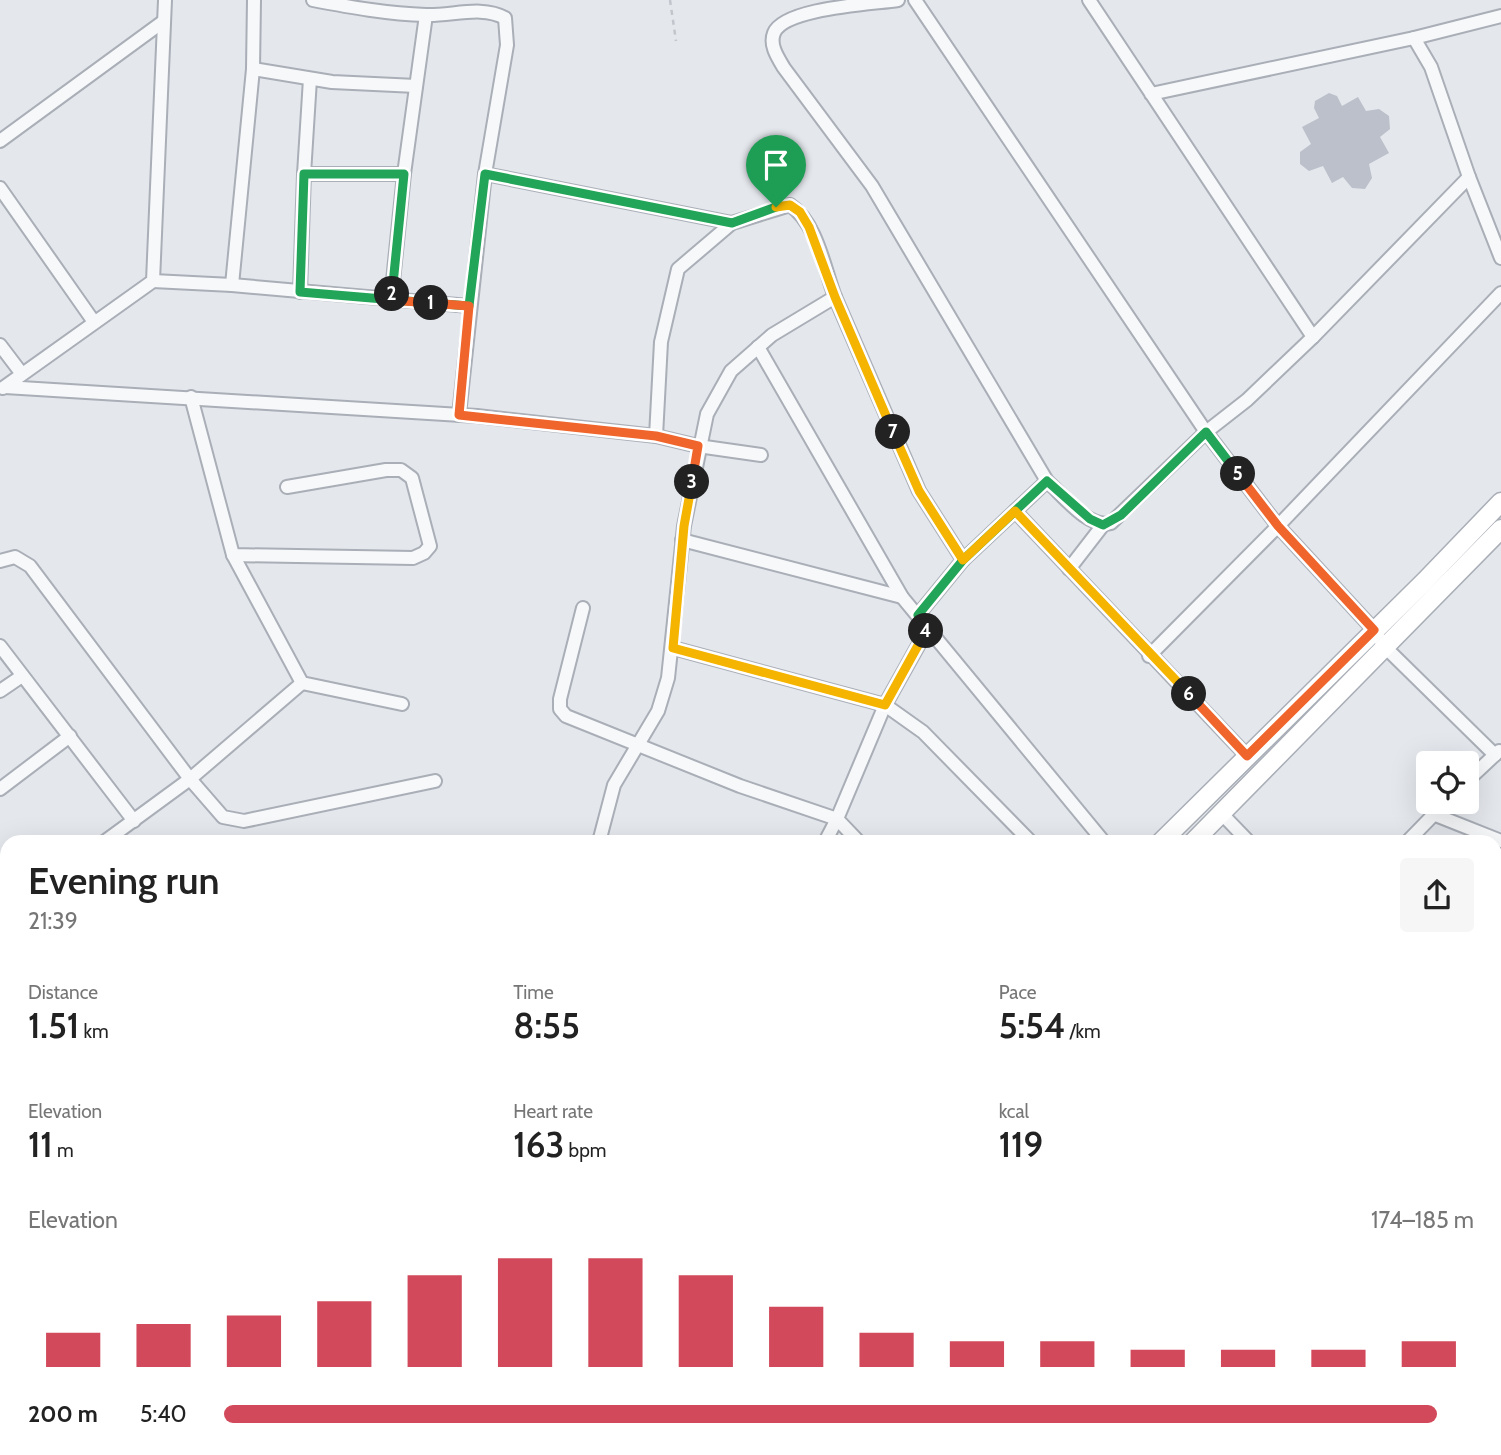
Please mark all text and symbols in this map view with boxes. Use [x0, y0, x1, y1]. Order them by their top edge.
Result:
pin [746, 135, 806, 207]
icon: arrive [757, 146, 795, 184]
pin: 2 [374, 276, 410, 312]
text: 2 [386, 282, 397, 305]
pin: 1 [414, 286, 448, 320]
text: 1 [427, 291, 434, 314]
pin: 7 [876, 414, 910, 450]
text: 7 [888, 420, 897, 443]
pin: 5 [1220, 456, 1256, 491]
text: 5 [1232, 462, 1243, 485]
pin: 3 [674, 464, 710, 500]
text: 3 [686, 470, 697, 493]
pin: 4 [908, 614, 944, 648]
text: 4 [920, 619, 931, 642]
pin: 6 [1172, 676, 1206, 712]
text: 6 [1183, 682, 1194, 705]
map controls [1416, 751, 1479, 814]
button: locate [1416, 751, 1479, 814]
text: Evening run [28, 857, 220, 904]
button: share [1400, 858, 1474, 932]
text: 21:39 [28, 907, 78, 935]
text: Distance [28, 981, 98, 1004]
text: Time [513, 981, 554, 1004]
text: Pace [999, 981, 1037, 1004]
text: 1.51 [28, 1004, 79, 1047]
text: 8:55 [513, 1004, 580, 1047]
text: 5:54 [999, 1004, 1065, 1047]
text: km [79, 1020, 109, 1043]
text: /km [1065, 1020, 1101, 1043]
text: Elevation [28, 1100, 102, 1123]
text: Heart rate [513, 1100, 593, 1123]
text: kcal [999, 1100, 1029, 1123]
text: 11 [28, 1123, 53, 1166]
text: 163 [513, 1123, 564, 1166]
text: 119 [999, 1123, 1043, 1166]
text: m [53, 1139, 74, 1162]
text: bpm [564, 1139, 606, 1162]
text: Elevation [28, 1206, 118, 1234]
text: 174–185 m [1371, 1206, 1474, 1234]
text: 200 m [28, 1400, 98, 1428]
text: 5:40 [140, 1400, 187, 1428]

